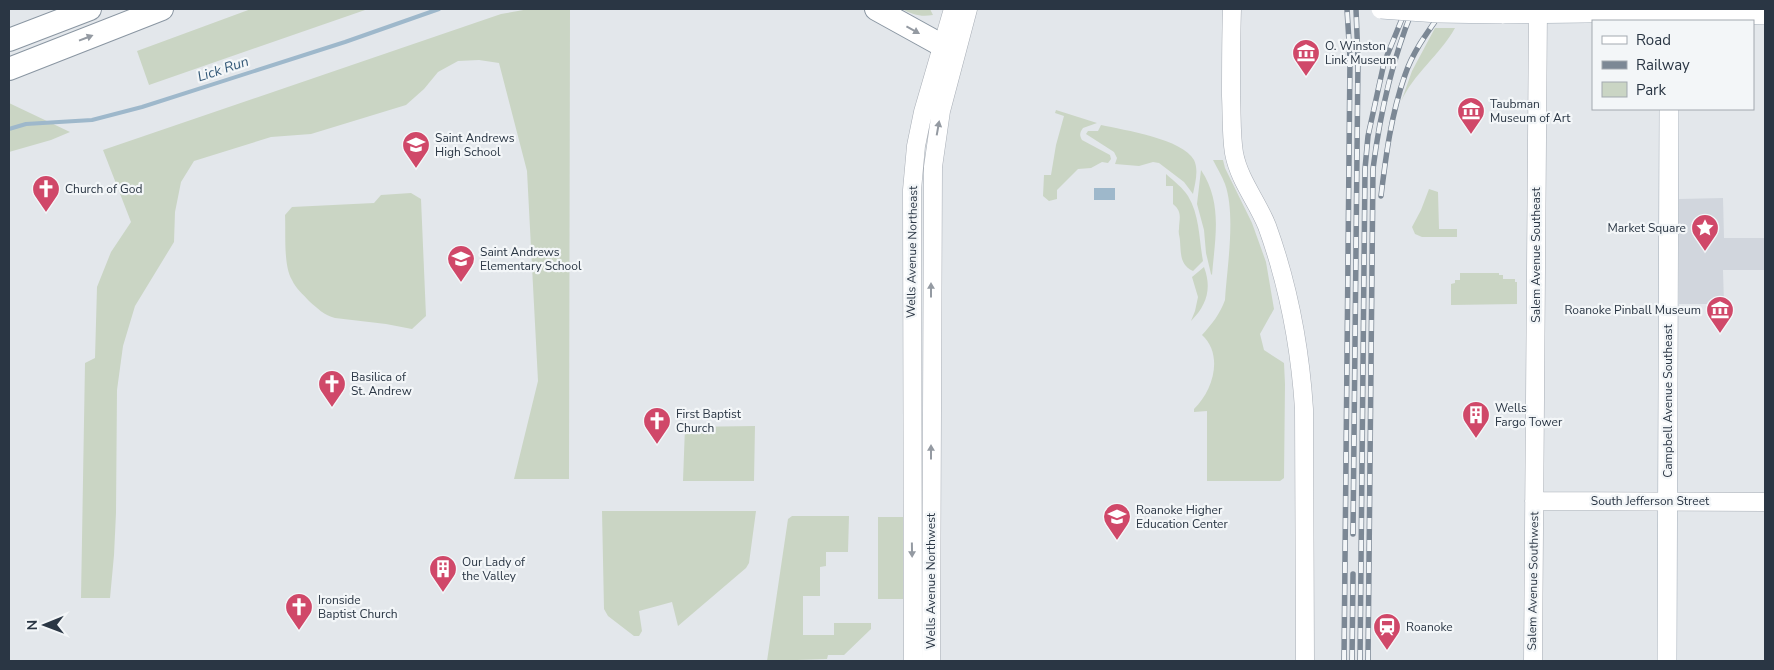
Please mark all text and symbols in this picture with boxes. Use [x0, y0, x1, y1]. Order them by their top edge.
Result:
legend [1592, 20, 1754, 110]
one-way arrow [906, 25, 919, 34]
text: Road [1636, 30, 1671, 50]
one-way arrow [79, 34, 93, 42]
museum icon: O. Winston Link Museum [1291, 38, 1321, 77]
place label: O. Winston Link Museum [1325, 38, 1396, 68]
water label: Lick Run [195, 52, 251, 86]
text: Railway [1636, 55, 1690, 75]
text: Park [1636, 80, 1666, 100]
museum icon: Taubman Museum of Art [1456, 96, 1486, 135]
place label: Taubman Museum of Art [1490, 96, 1571, 126]
one-way arrow [934, 119, 942, 135]
school or university icon: Saint Andrews High School [401, 130, 431, 169]
place label: Saint Andrews High School [435, 130, 515, 160]
church icon: Church of God [31, 174, 61, 213]
place label: Church of God [65, 181, 142, 197]
street label: Wells Avenue Northeast [903, 185, 921, 318]
street label: Salem Avenue Southeast [1528, 187, 1544, 323]
place icon: Market Square [1690, 213, 1720, 252]
place label: Market Square [1608, 220, 1686, 236]
school or university icon: Saint Andrews Elementary School [446, 244, 476, 283]
place label: Saint Andrews Elementary School [480, 244, 582, 274]
one-way arrow [927, 282, 935, 298]
museum icon: Roanoke Pinball Museum [1705, 295, 1735, 334]
place label: Roanoke Pinball Museum [1564, 302, 1701, 318]
street label: Campbell Avenue Southeast [1660, 323, 1676, 478]
church icon: Basilica of St. Andrew [317, 369, 347, 408]
place label: Basilica of St. Andrew [351, 369, 412, 399]
building icon: Wells Fargo Tower [1461, 400, 1491, 439]
place label: Wells Fargo Tower [1495, 400, 1563, 430]
church icon: First Baptist Church [642, 406, 672, 445]
place label: First Baptist Church [676, 406, 742, 436]
one-way arrow [927, 444, 935, 460]
street label: South Jefferson Street [1591, 493, 1710, 509]
school or university icon: Roanoke Higher Education Center [1102, 502, 1132, 541]
place label: Roanoke Higher Education Center [1136, 502, 1228, 532]
street label: Salem Avenue Southwest [1524, 511, 1542, 651]
street label: Wells Avenue Northwest [923, 512, 939, 649]
one-way arrow [908, 542, 916, 558]
building icon: Our Lady of the Valley [428, 554, 458, 593]
place label: Our Lady of the Valley [462, 554, 526, 584]
church icon: Ironside Baptist Church [284, 592, 314, 631]
place label: Ironside Baptist Church [318, 592, 398, 622]
north arrow [20, 600, 70, 650]
station icon: Roanoke [1372, 612, 1402, 651]
place label: Roanoke [1406, 619, 1453, 635]
text: N [23, 620, 42, 631]

